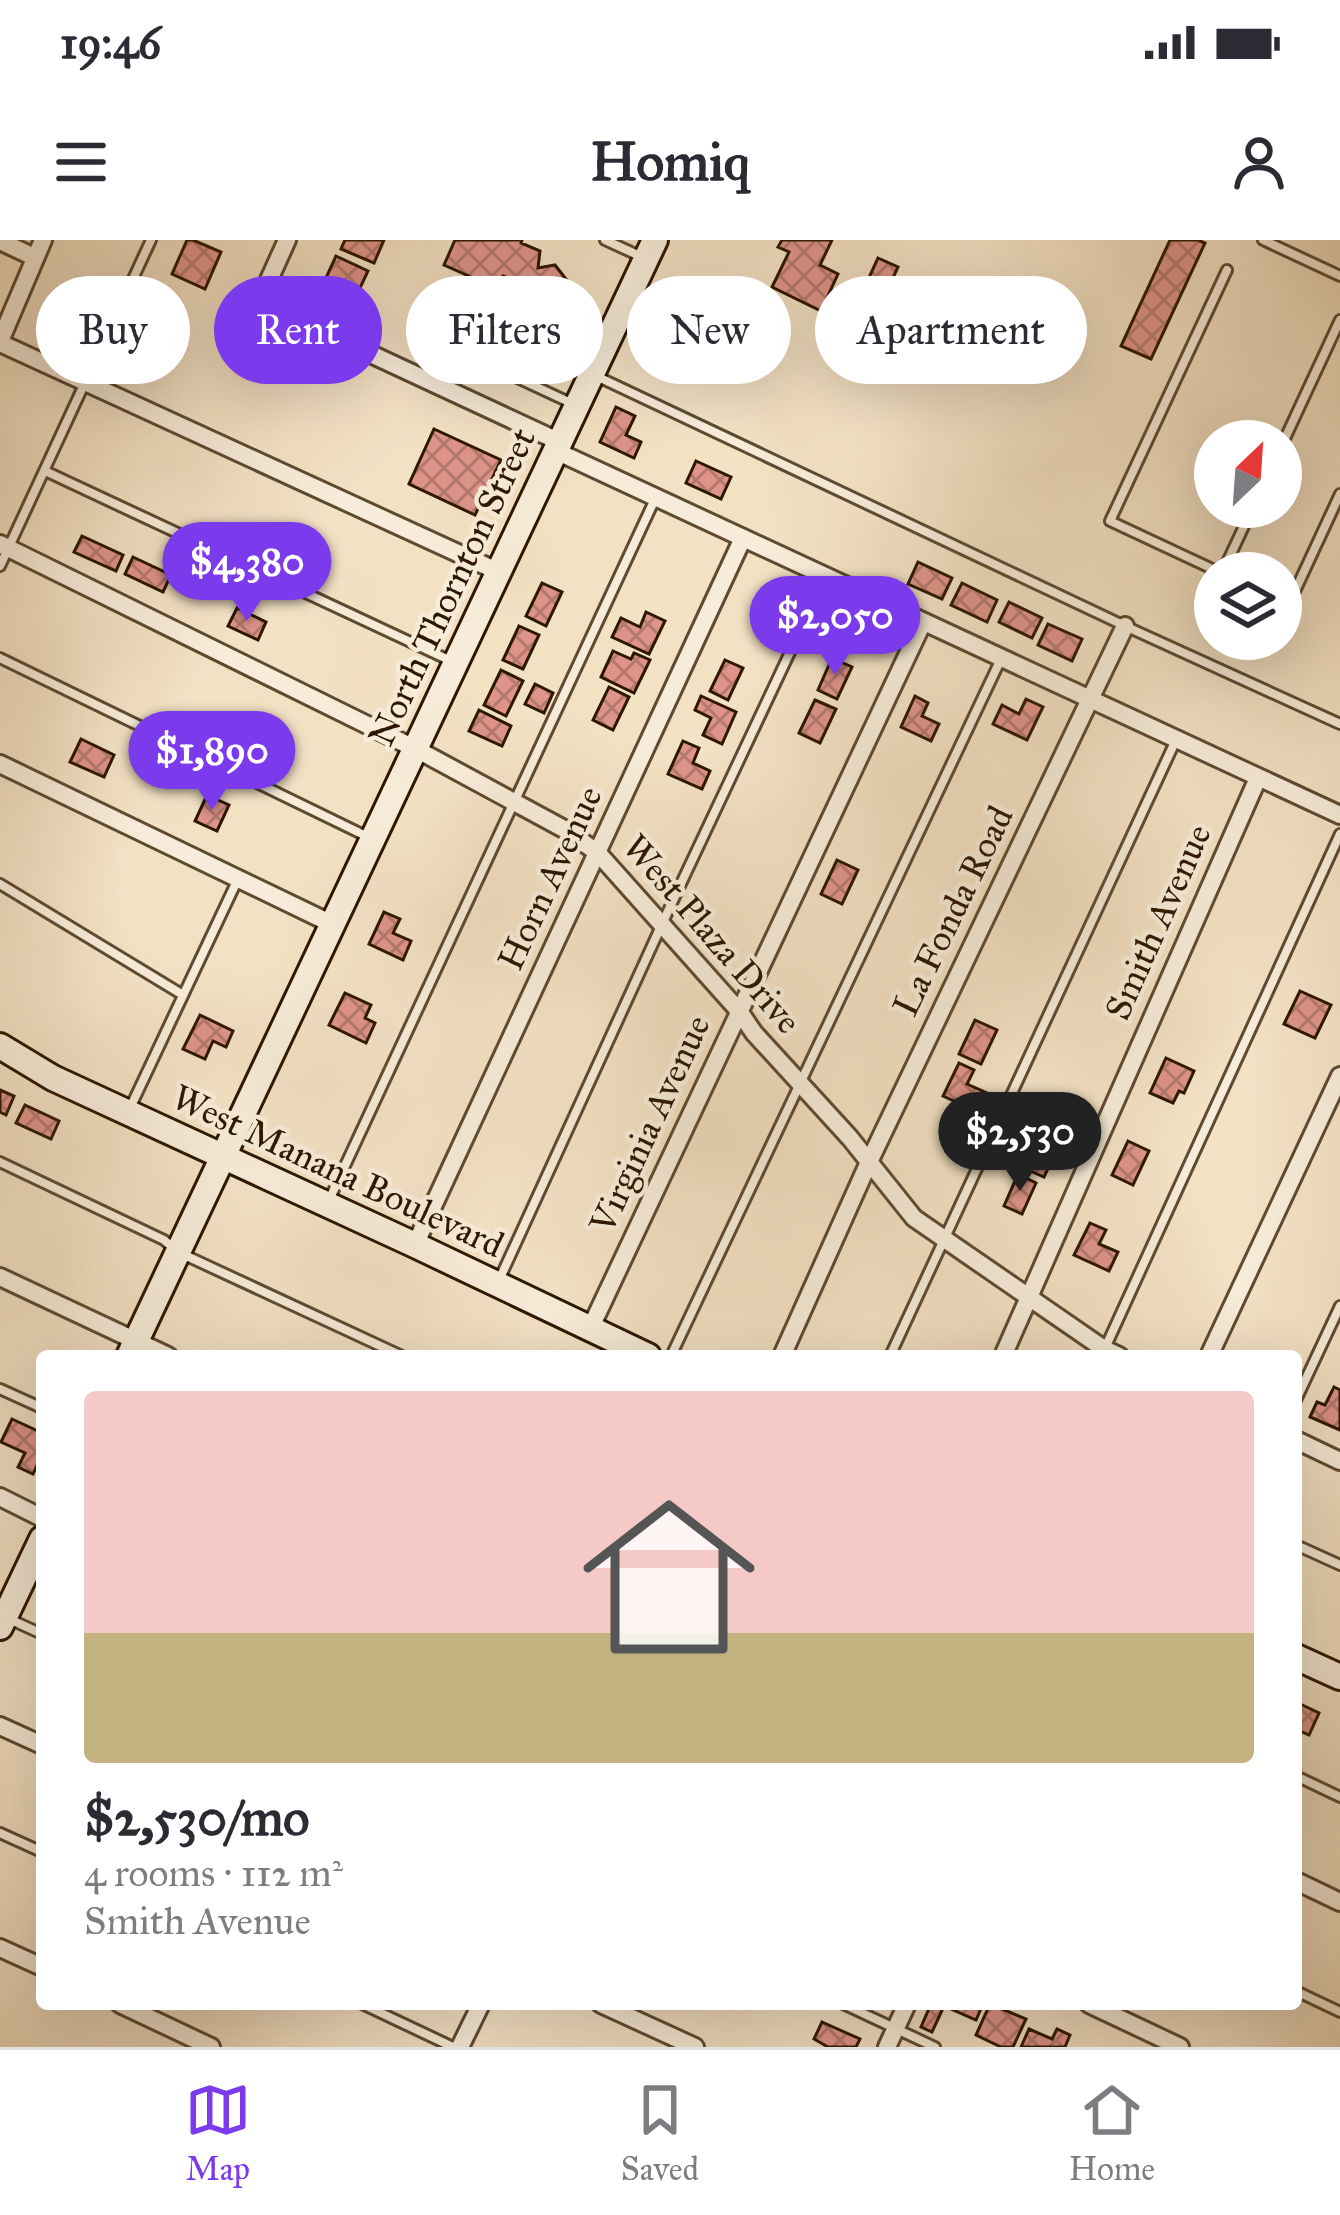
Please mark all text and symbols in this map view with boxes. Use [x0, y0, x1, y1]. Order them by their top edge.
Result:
text: 19:46 [60, 15, 161, 70]
icon: menu [48, 129, 114, 195]
text: Homiq [590, 129, 750, 195]
icon: person [1226, 129, 1292, 195]
chip: Buy [36, 276, 190, 384]
chip: Rent [214, 276, 382, 384]
chip: Filters [406, 276, 603, 384]
chip: New [627, 276, 791, 384]
chip: Apartment [815, 276, 1087, 384]
north arrow [1194, 420, 1302, 528]
map controls [1194, 420, 1302, 660]
street label: North Thornton Street [359, 421, 545, 753]
pin: $4,380 [149, 522, 345, 624]
text: $4,380 [189, 537, 305, 585]
button: layers [1194, 552, 1302, 660]
pin: $2,050 [737, 576, 933, 678]
text: $2,050 [776, 591, 894, 639]
pin: $1,890 [114, 711, 310, 813]
text: $1,890 [155, 726, 269, 774]
street label: Horn Avenue [488, 779, 612, 977]
street label: La Fonda Road [883, 799, 1023, 1023]
street label: Smith Avenue [1095, 817, 1221, 1027]
street label: West Plaza Drive [613, 825, 811, 1043]
street label: Virginia Avenue [580, 1008, 720, 1241]
street label: West Manana Boulevard [165, 1075, 511, 1267]
pin: $2,530 [922, 1092, 1118, 1194]
text: $2,530 [965, 1107, 1075, 1155]
icon: home [561, 1469, 777, 1685]
text: $2,530/mo [84, 1787, 309, 1849]
text: 4 rooms · 112 m² [84, 1849, 343, 1897]
text: Smith Avenue [84, 1897, 311, 1945]
tab: Map [185, 2077, 251, 2189]
tab: Saved [621, 2077, 699, 2189]
tab: Home [1069, 2077, 1155, 2189]

